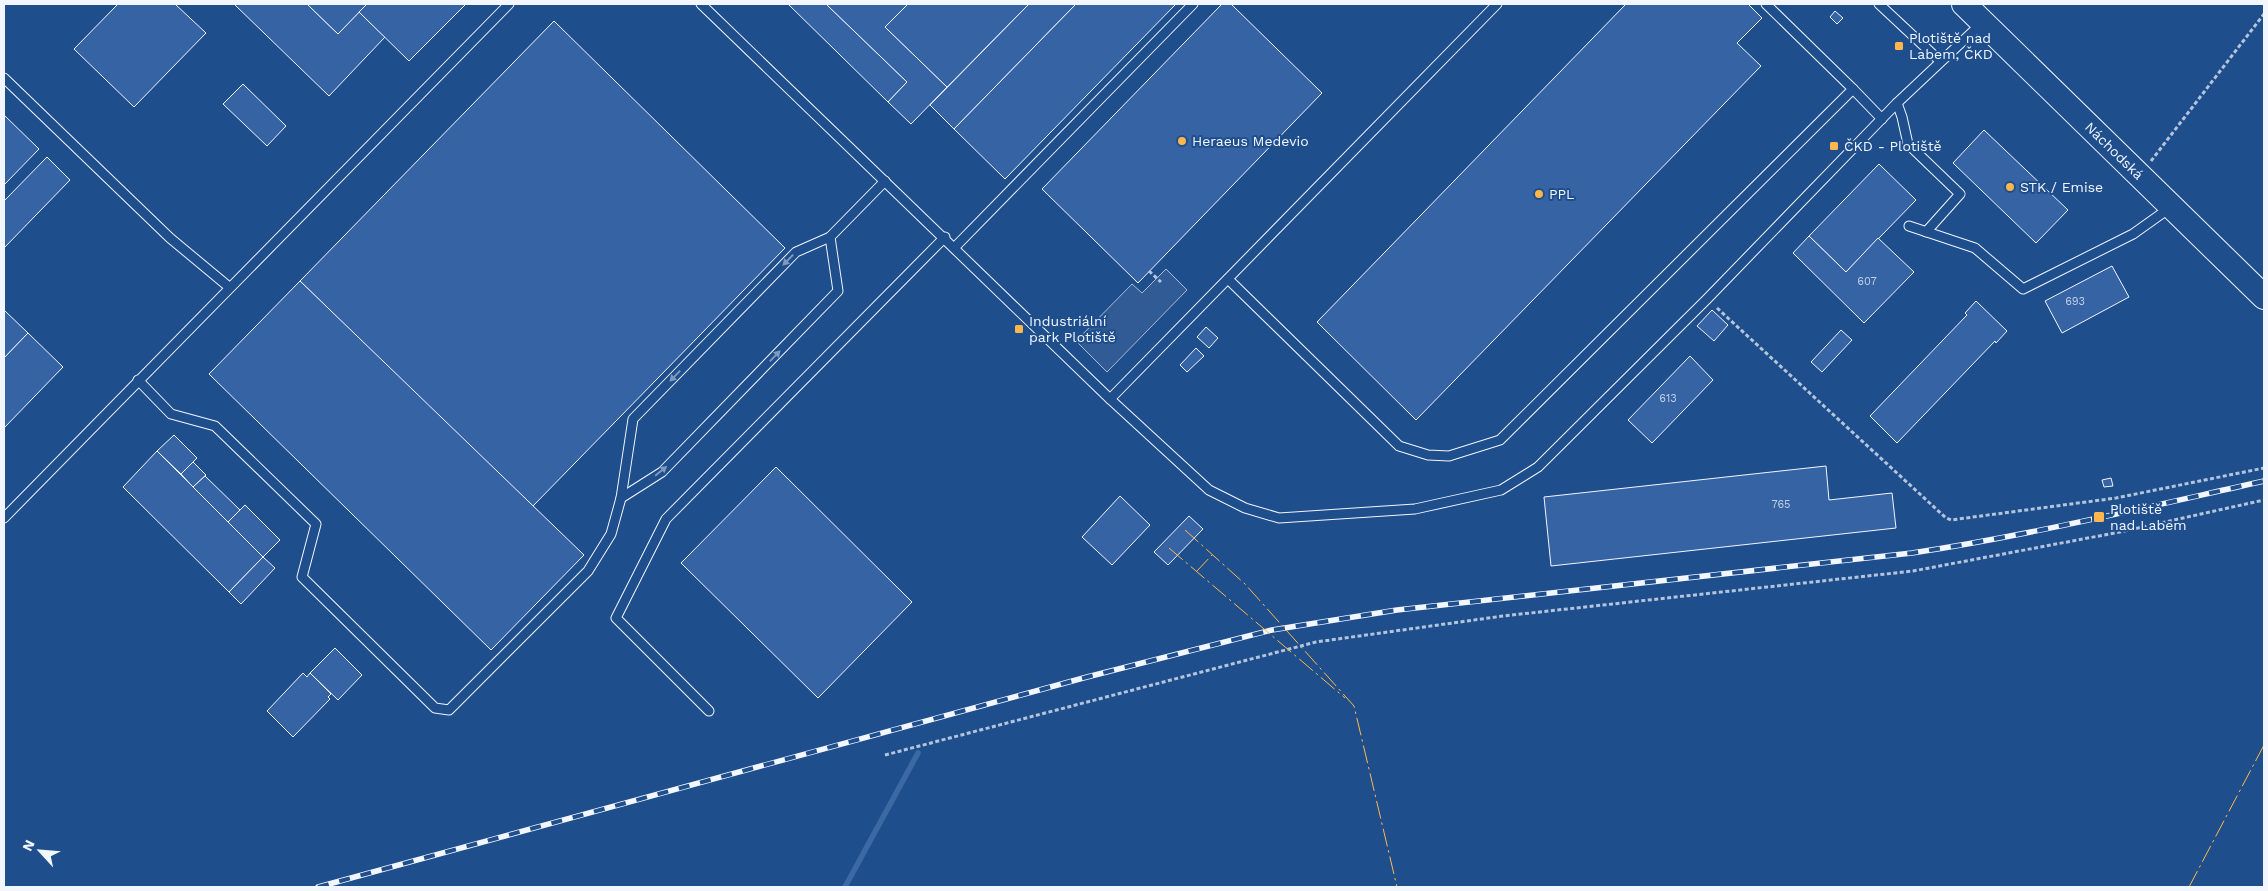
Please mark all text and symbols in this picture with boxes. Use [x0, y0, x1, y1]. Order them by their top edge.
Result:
place label: Plotiště nad Labem, ČKD [1909, 30, 1993, 62]
marker: Plotiště nad Labem, ČKD [1893, 40, 1905, 52]
street label: Náchodská [2082, 119, 2147, 183]
place label: Heraeus Medevio [1192, 133, 1309, 149]
marker: Heraeus Medevio [1176, 135, 1188, 147]
place label: ČKD - Plotiště [1844, 138, 1942, 154]
marker: ČKD - Plotiště [1828, 140, 1840, 152]
place label: STK / Emise [2020, 179, 2103, 195]
marker: STK / Emise [2004, 181, 2016, 193]
place label: PPL [1549, 186, 1574, 202]
marker: PPL [1533, 188, 1545, 200]
one-way arrow [782, 253, 794, 265]
house number: 607 [1857, 275, 1877, 288]
house number: 693 [2065, 295, 2085, 308]
place label: Industriální park Plotiště [1029, 313, 1116, 345]
marker: Industriální park Plotiště [1013, 323, 1025, 335]
one-way arrow [769, 350, 781, 362]
one-way arrow [669, 370, 681, 382]
house number: 613 [1659, 392, 1677, 405]
one-way arrow [655, 466, 668, 477]
house number: 765 [1771, 498, 1791, 511]
place label: Plotiště nad Labem [2110, 501, 2187, 533]
marker: Plotiště nad Labem [2092, 510, 2106, 524]
north arrow [15, 826, 65, 876]
text: N [19, 837, 38, 853]

